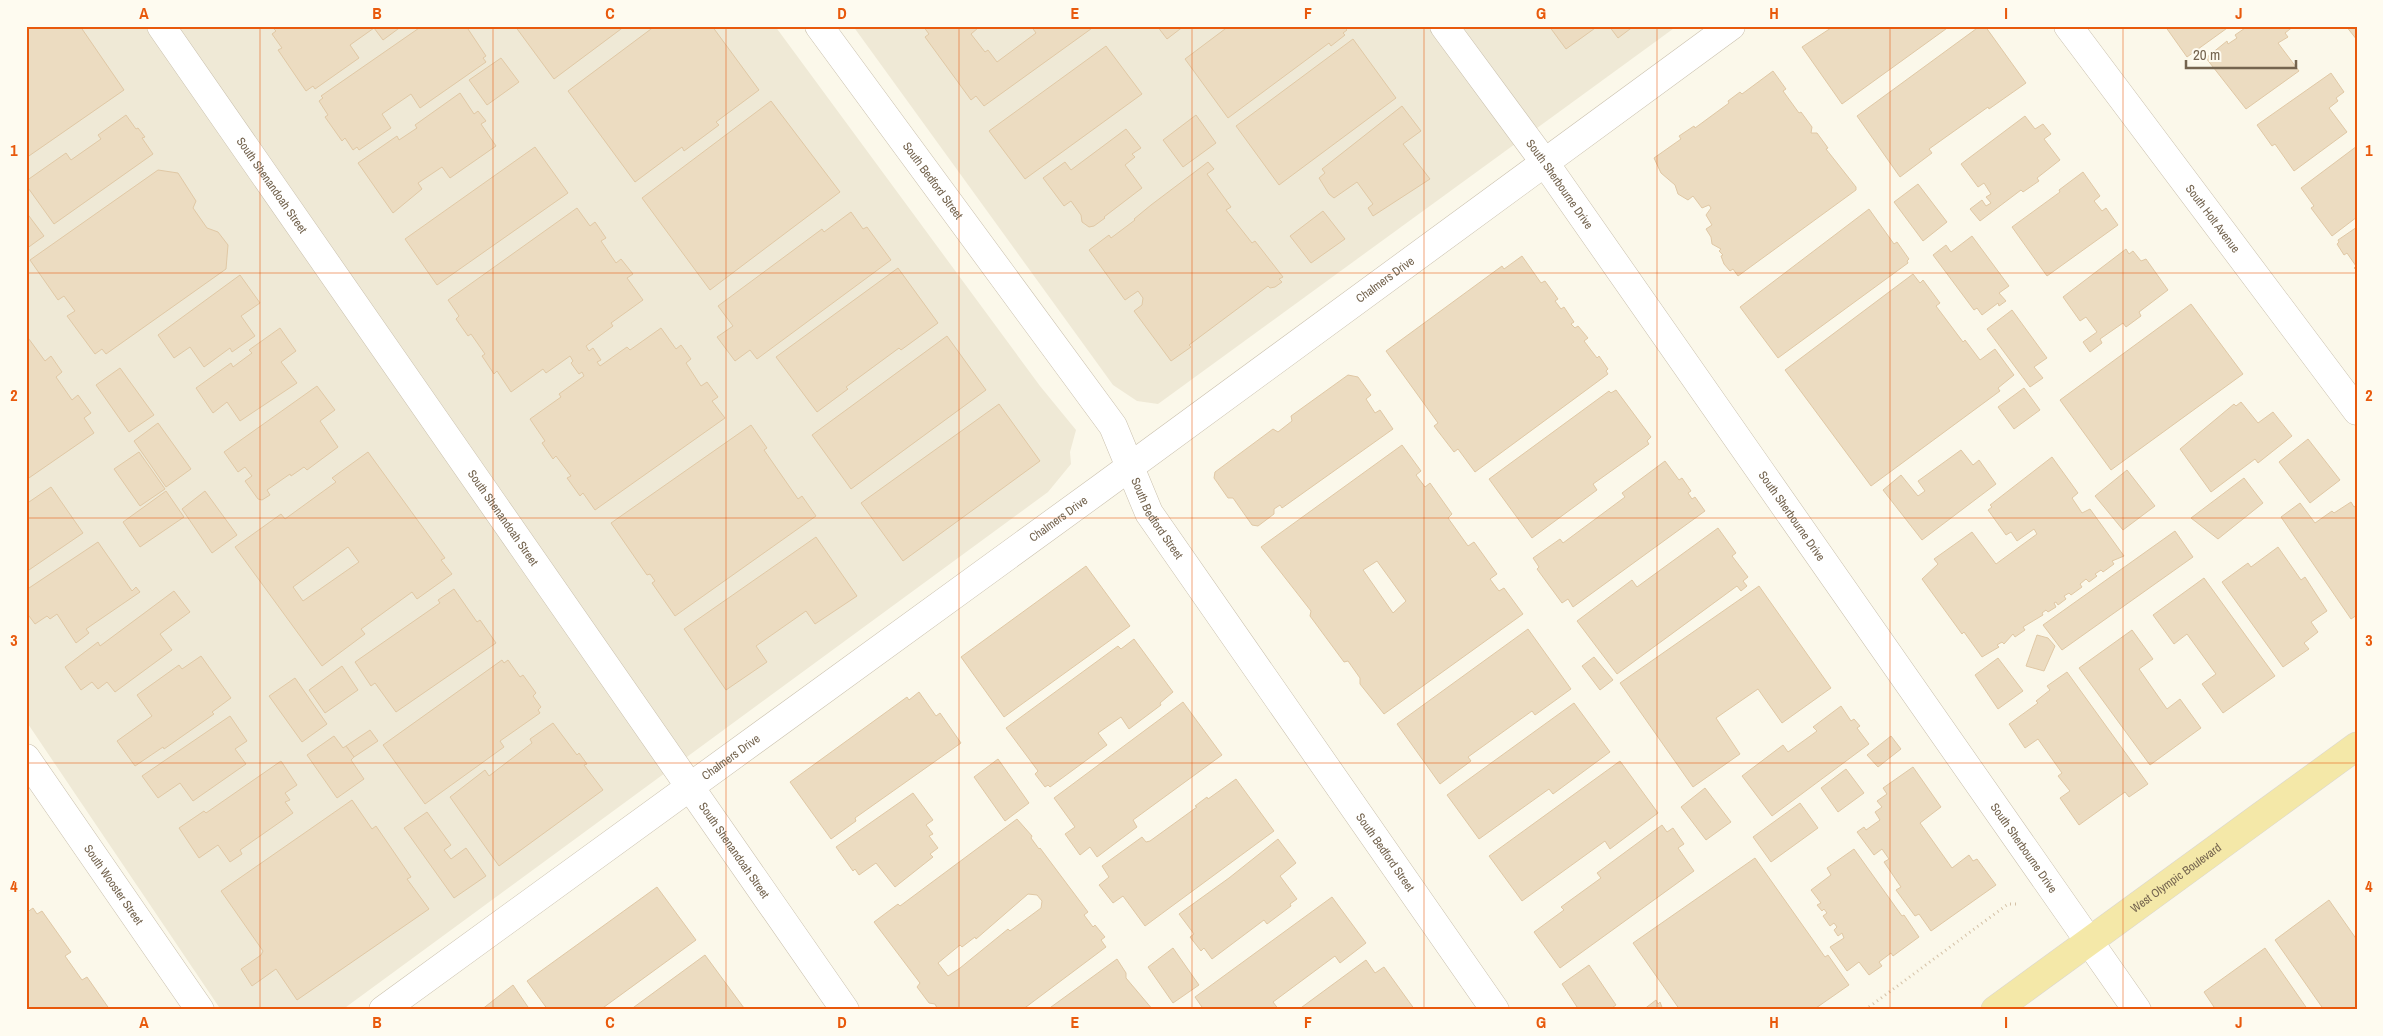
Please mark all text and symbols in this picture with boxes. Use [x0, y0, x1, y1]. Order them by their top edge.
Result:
text: A [139, 2, 149, 24]
text: B [372, 2, 382, 24]
text: C [605, 2, 615, 24]
text: D [837, 2, 847, 24]
text: E [1071, 2, 1080, 24]
text: F [1304, 2, 1312, 24]
text: G [1536, 2, 1546, 24]
text: H [1769, 2, 1779, 24]
text: I [2004, 2, 2008, 24]
text: J [2235, 2, 2243, 24]
scale bar [2186, 38, 2296, 70]
text: 20 m [2193, 44, 2220, 65]
street label: South Shenandoah Street [233, 134, 311, 237]
street label: South Sherbourne Drive [1522, 136, 1597, 232]
text: 1 [10, 139, 18, 161]
street label: South Bedford Street [899, 139, 967, 223]
text: 1 [2365, 139, 2373, 161]
street label: South Holt Avenue [2182, 181, 2244, 256]
street label: Chalmers Drive [1353, 253, 1417, 306]
text: 2 [10, 384, 18, 406]
text: 2 [2365, 384, 2373, 406]
street label: South Shenandoah Street [464, 467, 542, 569]
street label: South Sherbourne Drive [1755, 468, 1829, 564]
street label: South Bedford Street [1127, 475, 1187, 563]
street label: Chalmers Drive [1026, 492, 1091, 546]
text: 3 [10, 629, 18, 651]
text: 3 [2365, 629, 2373, 651]
street label: Chalmers Drive [698, 731, 763, 784]
street label: South Shenandoah Street [695, 799, 773, 902]
street label: South Sherbourne Drive [1987, 800, 2061, 896]
street label: South Bedford Street [1352, 810, 1418, 895]
street label: West Olympic Boulevard [2128, 840, 2224, 916]
street label: South Wooster Street [80, 841, 147, 928]
text: 4 [10, 875, 18, 897]
text: 4 [2365, 875, 2373, 897]
text: A [139, 1011, 149, 1033]
text: B [372, 1011, 382, 1033]
text: C [605, 1011, 615, 1033]
text: D [837, 1011, 847, 1033]
text: E [1071, 1011, 1080, 1033]
text: F [1304, 1011, 1312, 1033]
text: G [1536, 1011, 1546, 1033]
text: H [1769, 1011, 1779, 1033]
text: I [2004, 1011, 2008, 1033]
text: J [2235, 1011, 2243, 1033]

